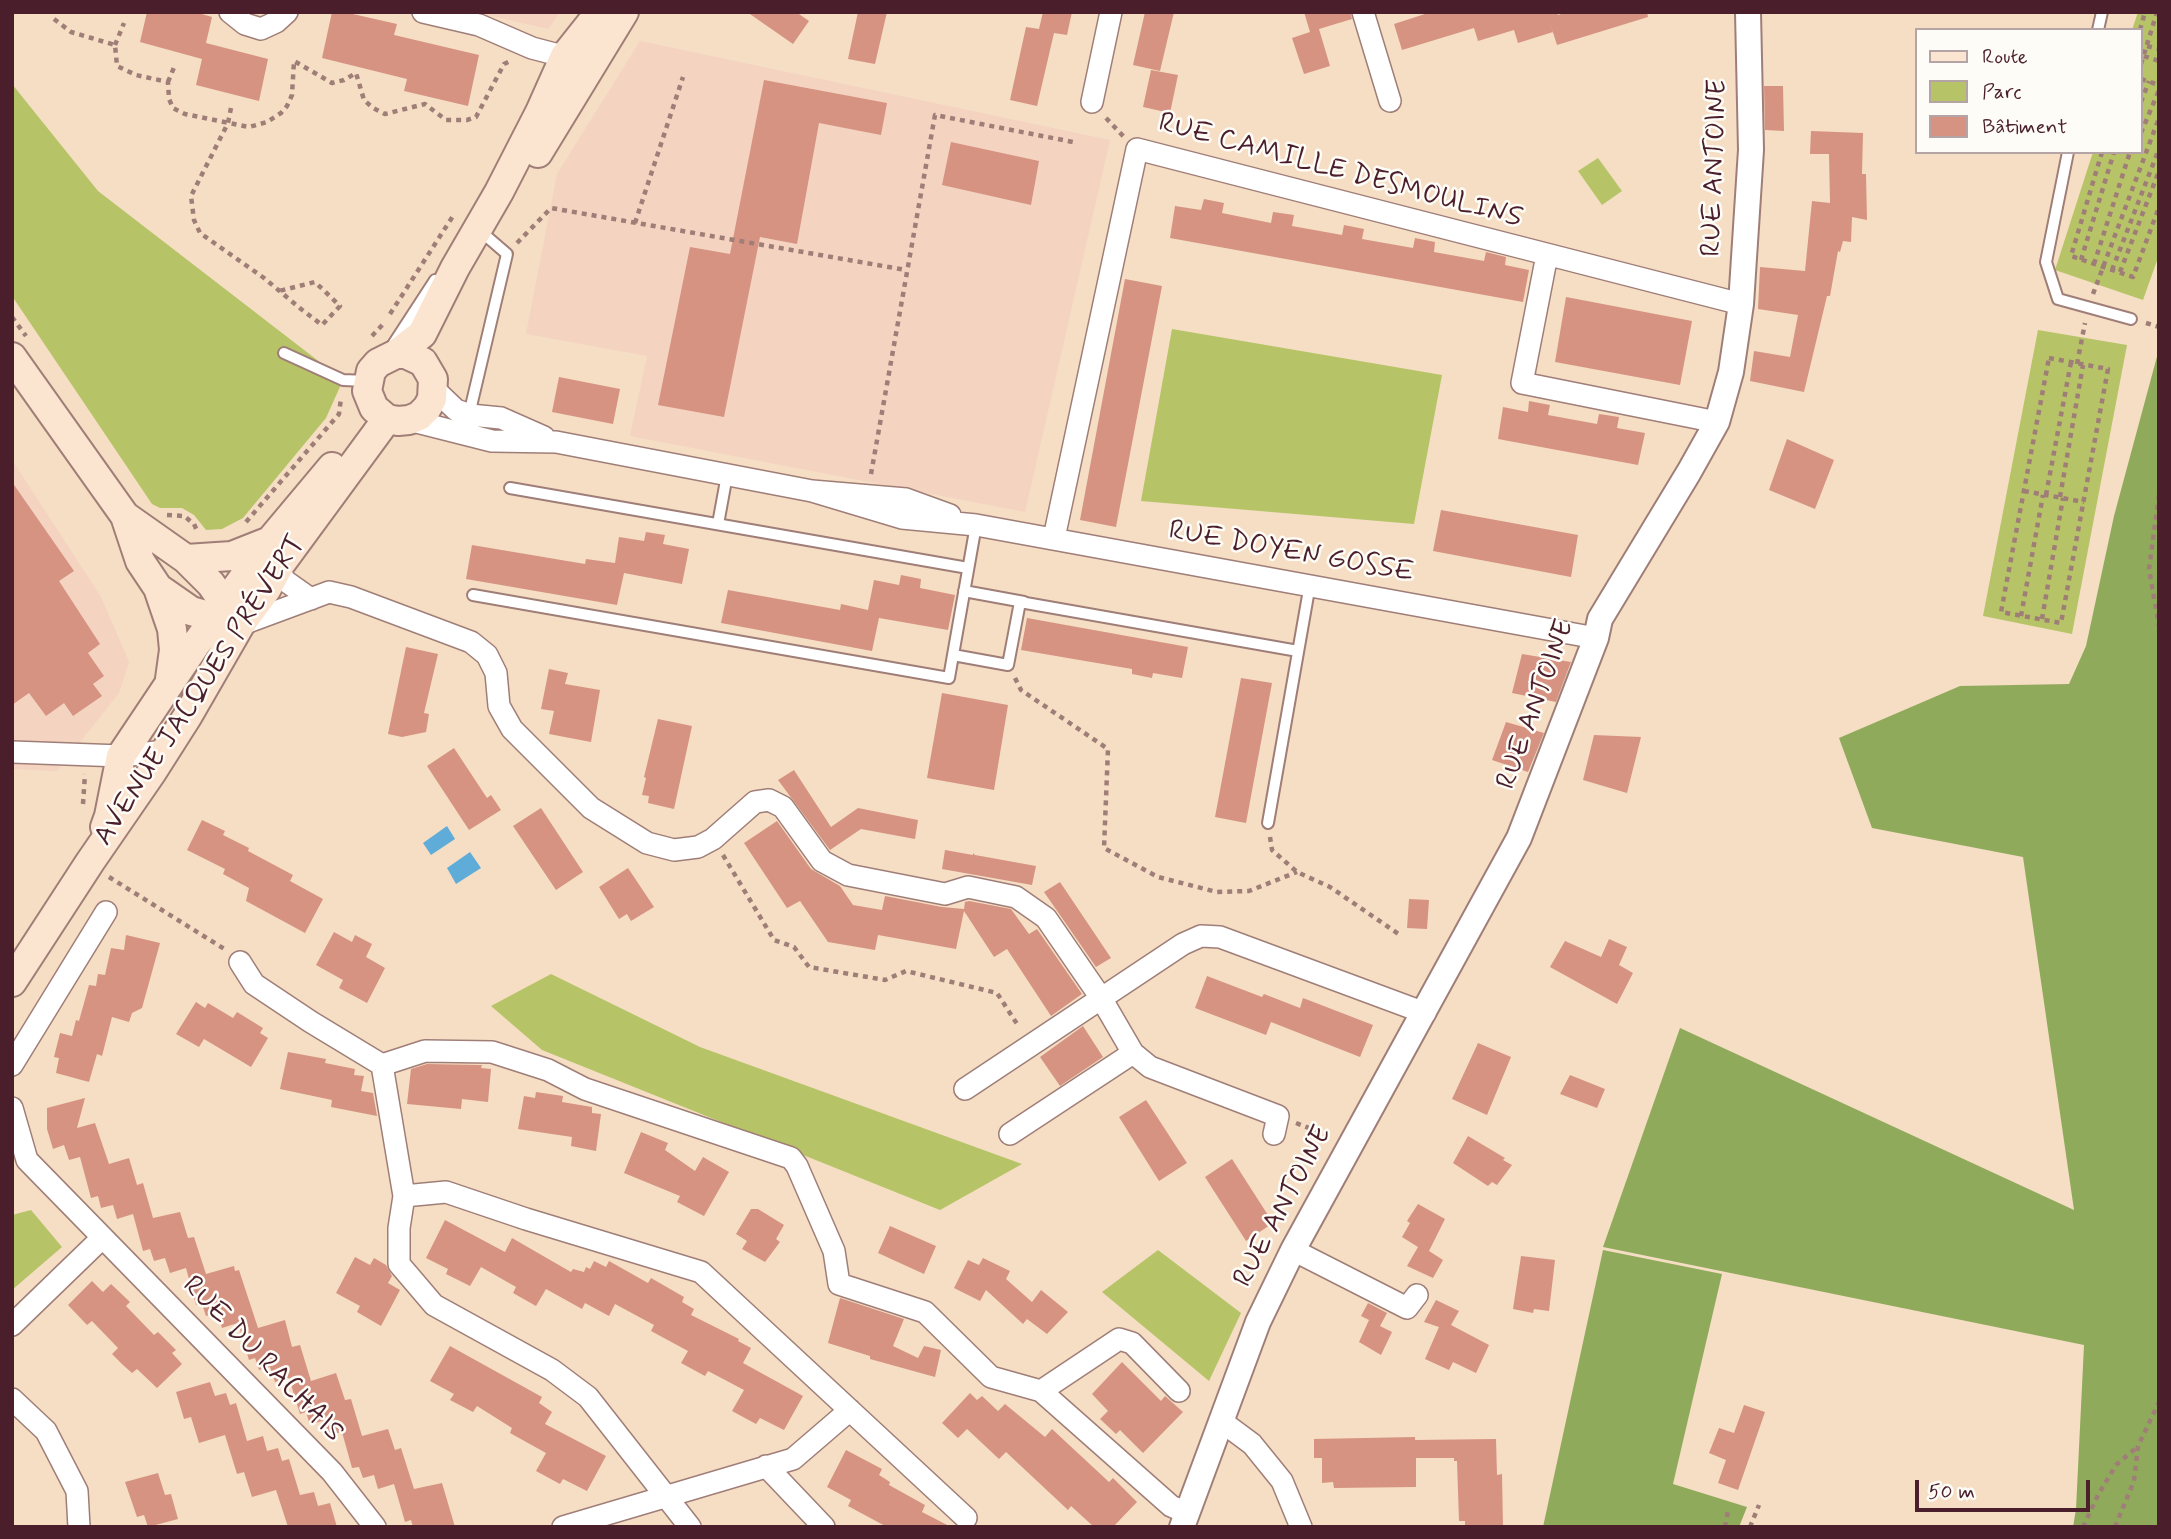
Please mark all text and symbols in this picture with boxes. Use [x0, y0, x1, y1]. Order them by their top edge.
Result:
legend [1916, 28, 2143, 154]
text: Route [1982, 43, 2028, 71]
text: Parc [1982, 78, 2022, 106]
street label: RUE ANTOINE [1696, 79, 1736, 257]
street label: RUE CAMILLE DESMOULINS [1154, 107, 1526, 237]
text: Bâtiment [1982, 113, 2067, 141]
street label: RUE DOYEN GOSSE [1166, 515, 1416, 591]
street label: AVENUE JACQUES PRÉVERT [88, 529, 314, 853]
street label: RUE ANTOINE [1491, 616, 1583, 794]
street label: RUE ANTOINE [1227, 1121, 1341, 1293]
street label: RUE DU RACHAIS [174, 1270, 350, 1450]
scale bar [1919, 1466, 2094, 1510]
text: 50 m [1928, 1478, 1975, 1506]

